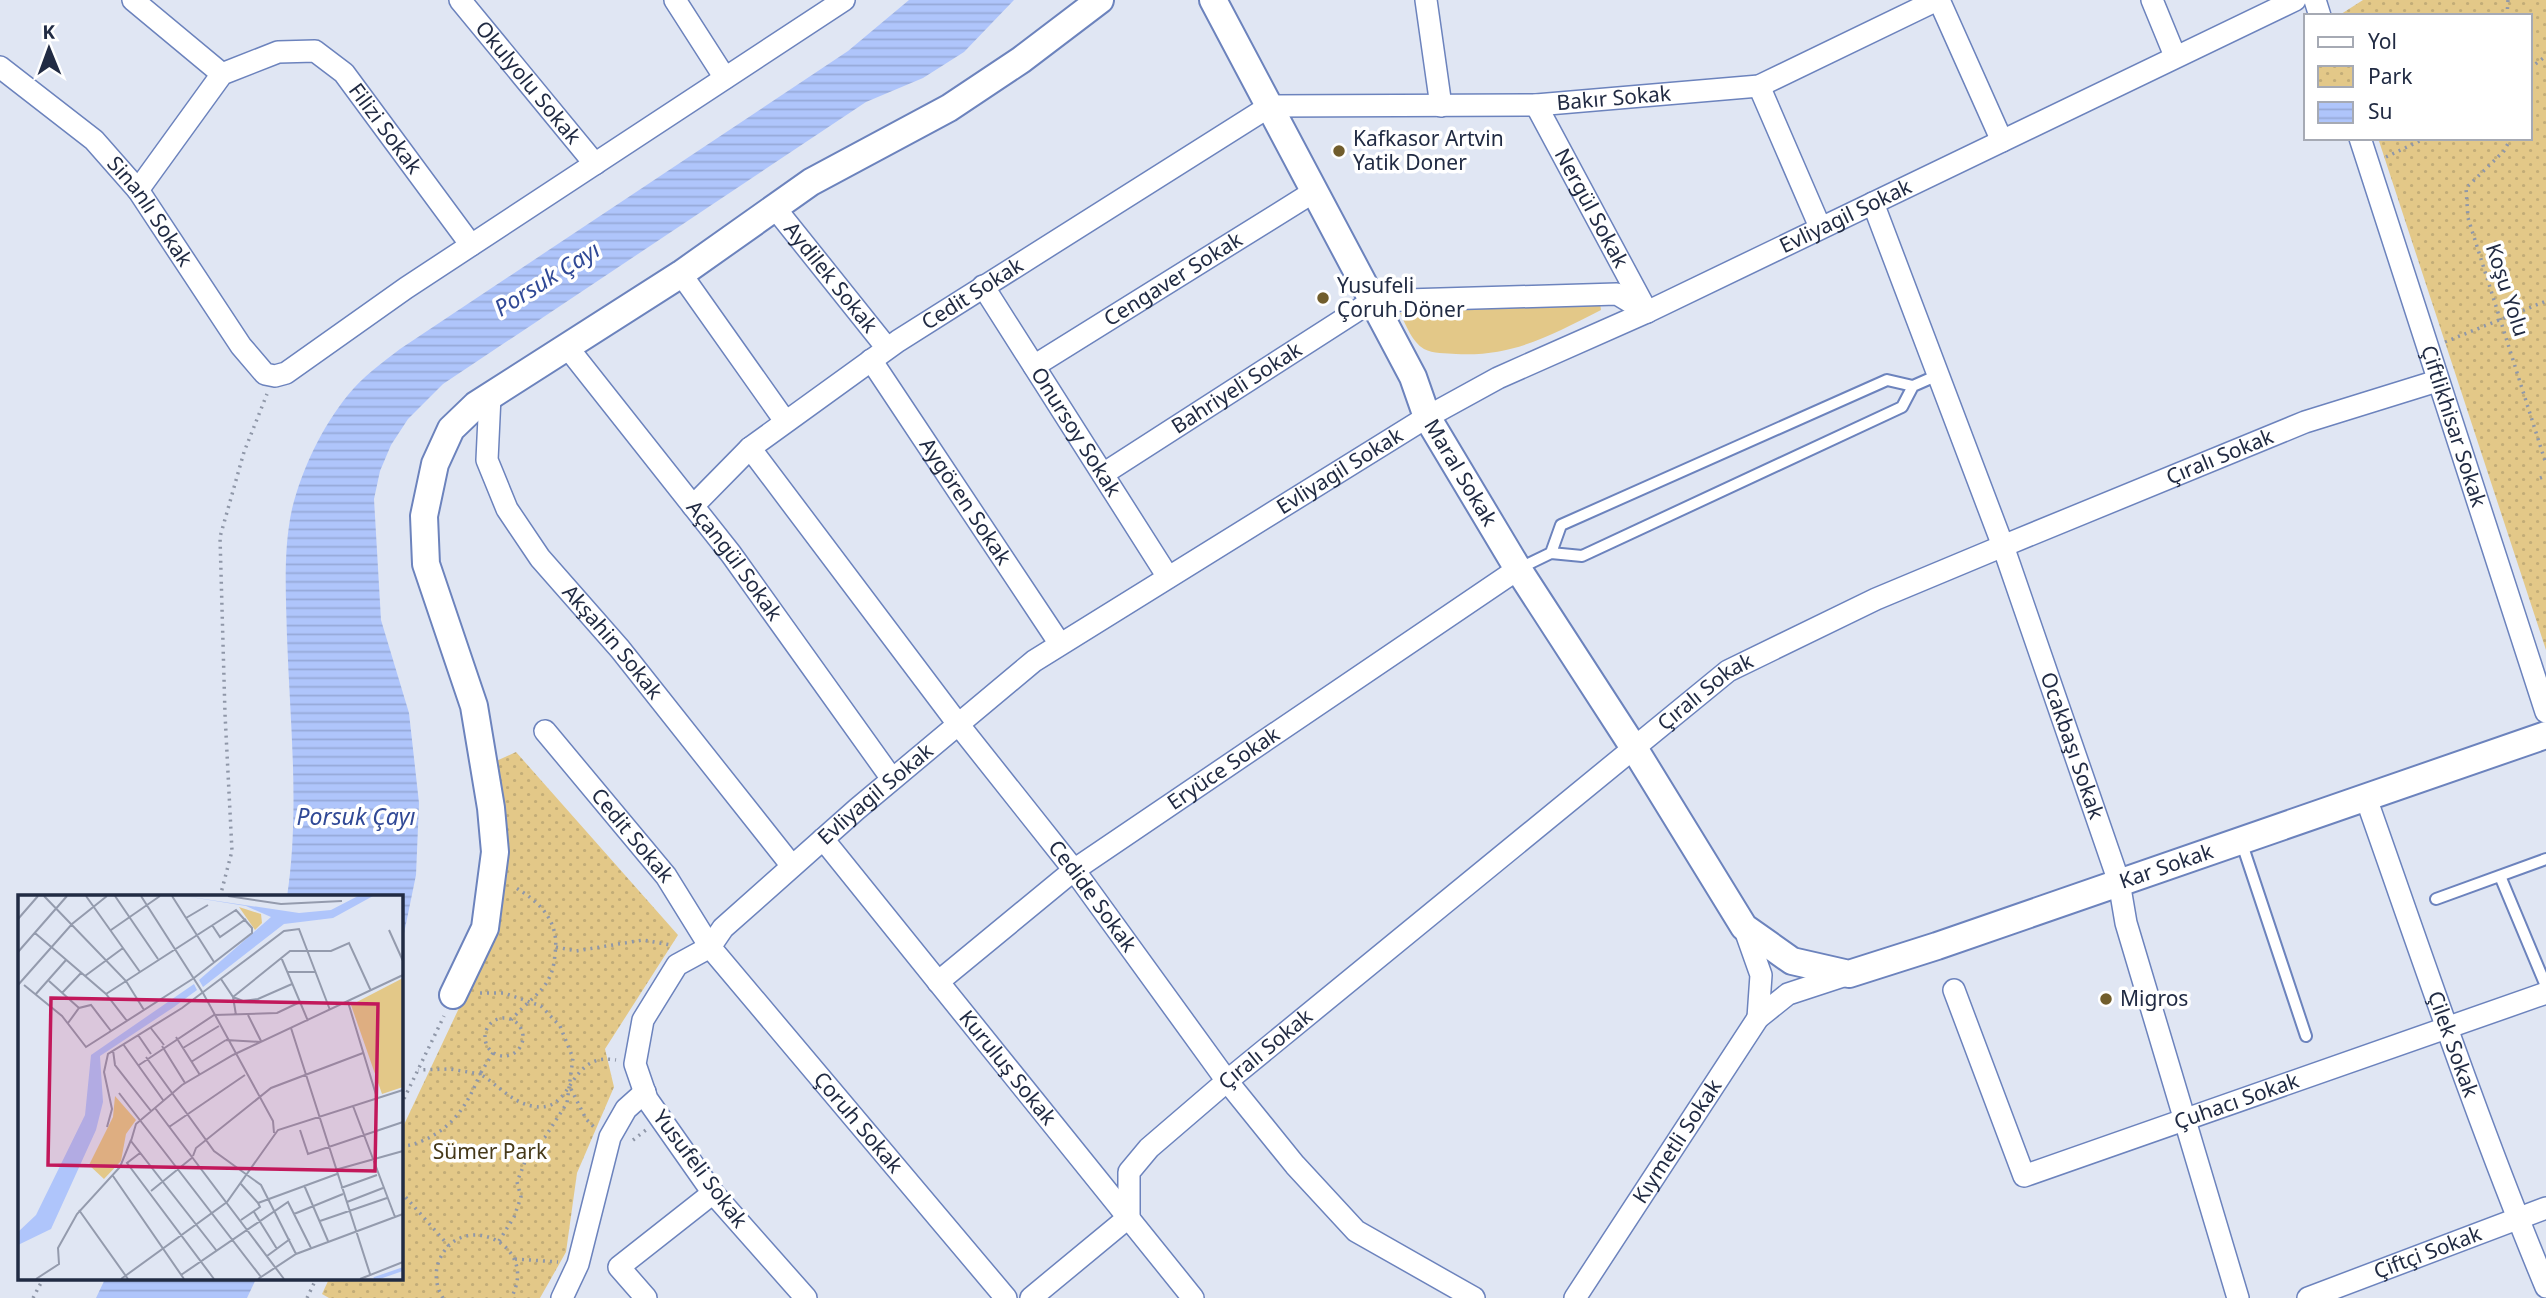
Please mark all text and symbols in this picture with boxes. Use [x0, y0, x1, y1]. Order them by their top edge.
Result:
north arrow [14, 14, 84, 84]
street label: Okulyolu Sokak [470, 14, 588, 150]
legend [2304, 14, 2532, 140]
text: K [42, 19, 56, 45]
text: Yol [2368, 27, 2397, 55]
text: Park [2368, 62, 2413, 90]
street label: Filizi Sokak [343, 77, 429, 180]
street label: Bakır Sokak [1555, 78, 1673, 116]
text: Su [2368, 97, 2393, 125]
place label: Kafkasor Artvin Yatik Doner [1353, 124, 1504, 176]
marker: Kafkasor Artvin Yatik Doner [1331, 143, 1347, 159]
street label: Nergül Sokak [1549, 143, 1636, 273]
street label: Sinanlı Sokak [102, 150, 200, 272]
street label: Evliyagil Sokak [1774, 171, 1917, 259]
street label: Aydilek Sokak [778, 215, 885, 339]
street label: Cengaver Sokak [1098, 224, 1248, 332]
water label: Porsuk Çayı [488, 233, 605, 323]
street label: Koşu Yolu [2480, 240, 2536, 340]
street label: Cedit Sokak [916, 250, 1029, 336]
place label: Yusufeli Çoruh Döner [1337, 271, 1465, 323]
marker: Yusufeli Çoruh Döner [1315, 290, 1331, 306]
street label: Bahriyeli Sokak [1166, 334, 1307, 439]
street label: Çiftlikhisar Sokak [2415, 341, 2494, 511]
street label: Onursoy Sokak [1025, 361, 1129, 502]
street label: Maral Sokak [1418, 413, 1504, 532]
street label: Evliyagil Sokak [1271, 420, 1408, 520]
street label: Çıralı Sokak [2162, 421, 2278, 491]
street label: Aygören Sokak [914, 432, 1019, 570]
street label: Açangül Sokak [681, 494, 790, 627]
street label: Akşahin Sokak [557, 578, 670, 705]
street label: Çıralı Sokak [1651, 646, 1758, 736]
street label: Ocakbaşı Sokak [2035, 668, 2111, 823]
street label: Eryüce Sokak [1161, 719, 1285, 816]
street label: Evliyagil Sokak [811, 736, 939, 851]
street label: Cedit Sokak [585, 782, 681, 889]
water label: Porsuk Çayı [296, 800, 416, 832]
street label: Cedide Sokak [1043, 834, 1144, 958]
street label: Kar Sokak [2115, 836, 2217, 895]
inset map [18, 895, 402, 1280]
place label: Migros [2120, 984, 2188, 1012]
street label: Çilek Sokak [2422, 987, 2486, 1102]
marker: Migros [2098, 991, 2114, 1007]
street label: Çıralı Sokak [1212, 1001, 1318, 1095]
street label: Kuruluş Sokak [953, 1004, 1064, 1131]
street label: Çoruh Sokak [808, 1065, 910, 1179]
street label: Çuhacı Sokak [2170, 1065, 2303, 1135]
street label: Kıymetli Sokak [1626, 1073, 1728, 1208]
street label: Yusufeli Sokak [647, 1104, 755, 1234]
park label: Sümer Park [433, 1137, 548, 1165]
street label: Çiftçi Sokak [2370, 1218, 2486, 1285]

